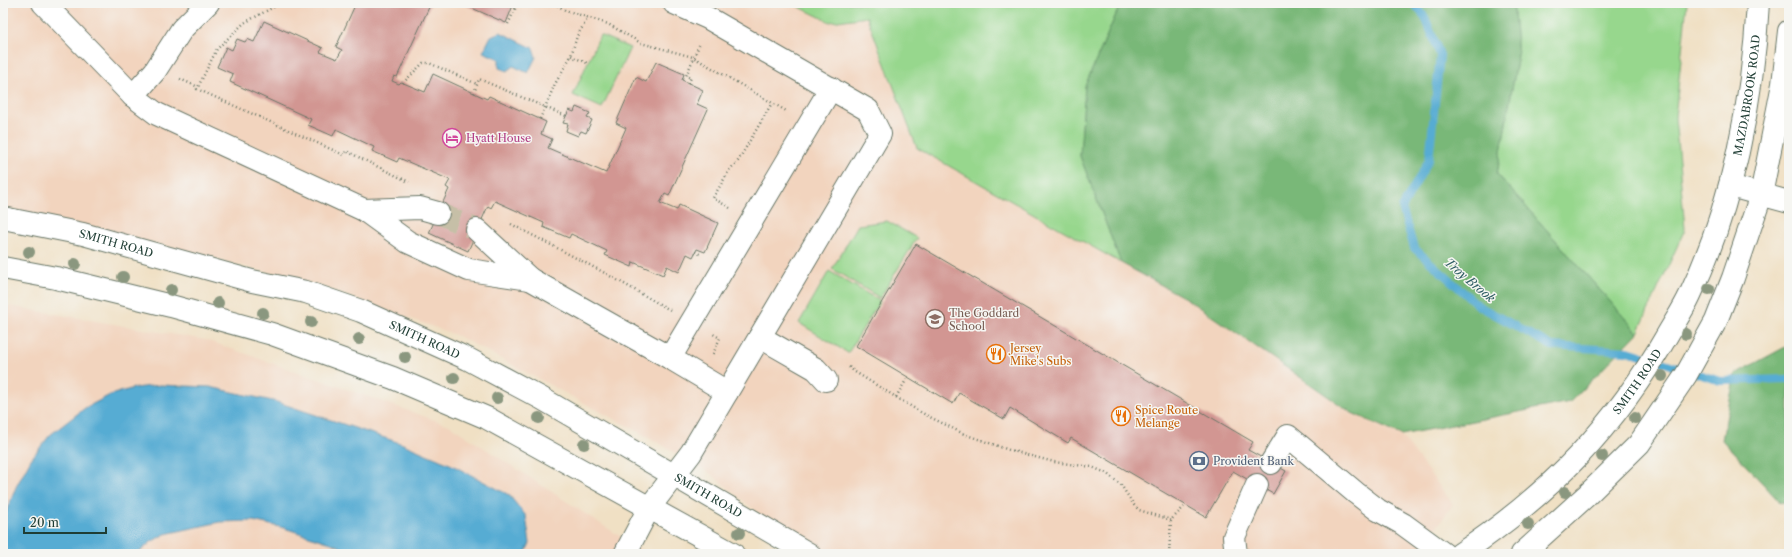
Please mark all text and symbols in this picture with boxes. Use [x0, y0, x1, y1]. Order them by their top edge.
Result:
street label: MAZDABROOK ROAD [1730, 34, 1763, 157]
hotel icon: Hyatt House [441, 127, 463, 149]
place label: Hyatt House [466, 131, 531, 145]
street label: SMITH ROAD [78, 226, 155, 260]
water label: Troy Brook [1442, 255, 1499, 306]
place label: The Goddard School [949, 306, 1020, 333]
school or university icon: The Goddard School [924, 308, 946, 330]
street label: SMITH ROAD [387, 318, 462, 362]
place label: Jersey Mike's Subs [1008, 341, 1071, 368]
restaurant icon: Jersey Mike's Subs [985, 343, 1007, 365]
street label: SMITH ROAD [1610, 346, 1664, 417]
place label: Spice Route Melange [1135, 403, 1198, 430]
restaurant icon: Spice Route Melange [1110, 405, 1132, 427]
bank icon: Provident Bank [1188, 450, 1210, 472]
place label: Provident Bank [1213, 454, 1294, 468]
street label: SMITH ROAD [672, 470, 745, 521]
scale bar [24, 509, 106, 535]
text: 20 m [30, 515, 59, 530]

